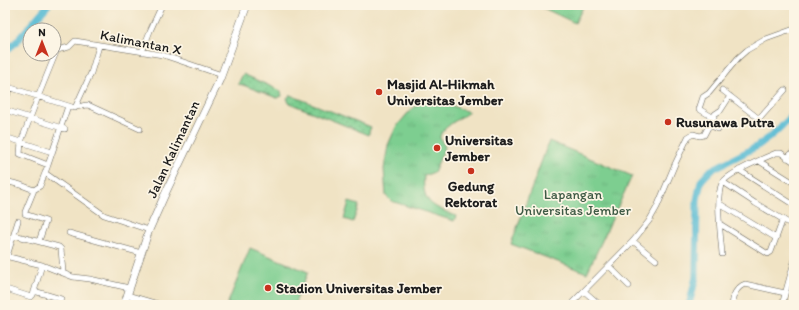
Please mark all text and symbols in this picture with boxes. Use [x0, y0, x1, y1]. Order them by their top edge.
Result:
north arrow [22, 22, 62, 62]
text: N [38, 26, 46, 39]
street label: Kalimantan X [99, 26, 183, 59]
place label: Masjid Al-Hikmah Universitas Jember [387, 76, 504, 109]
marker: Masjid Al-Hikmah Universitas Jember [374, 87, 384, 97]
street label: Jalan Kalimantan [143, 98, 203, 201]
place label: Rusunawa Putra [676, 114, 775, 131]
marker: Rusunawa Putra [663, 117, 673, 127]
place label: Universitas Jember [444, 132, 513, 165]
marker: Universitas Jember [432, 143, 442, 153]
marker: Gedung Rektorat [466, 166, 476, 176]
place label: Gedung Rektorat [445, 178, 498, 211]
park label: Lapangan Universitas Jember [515, 186, 631, 219]
place label: Stadion Universitas Jember [276, 280, 442, 297]
marker: Stadion Universitas Jember [263, 283, 273, 293]

